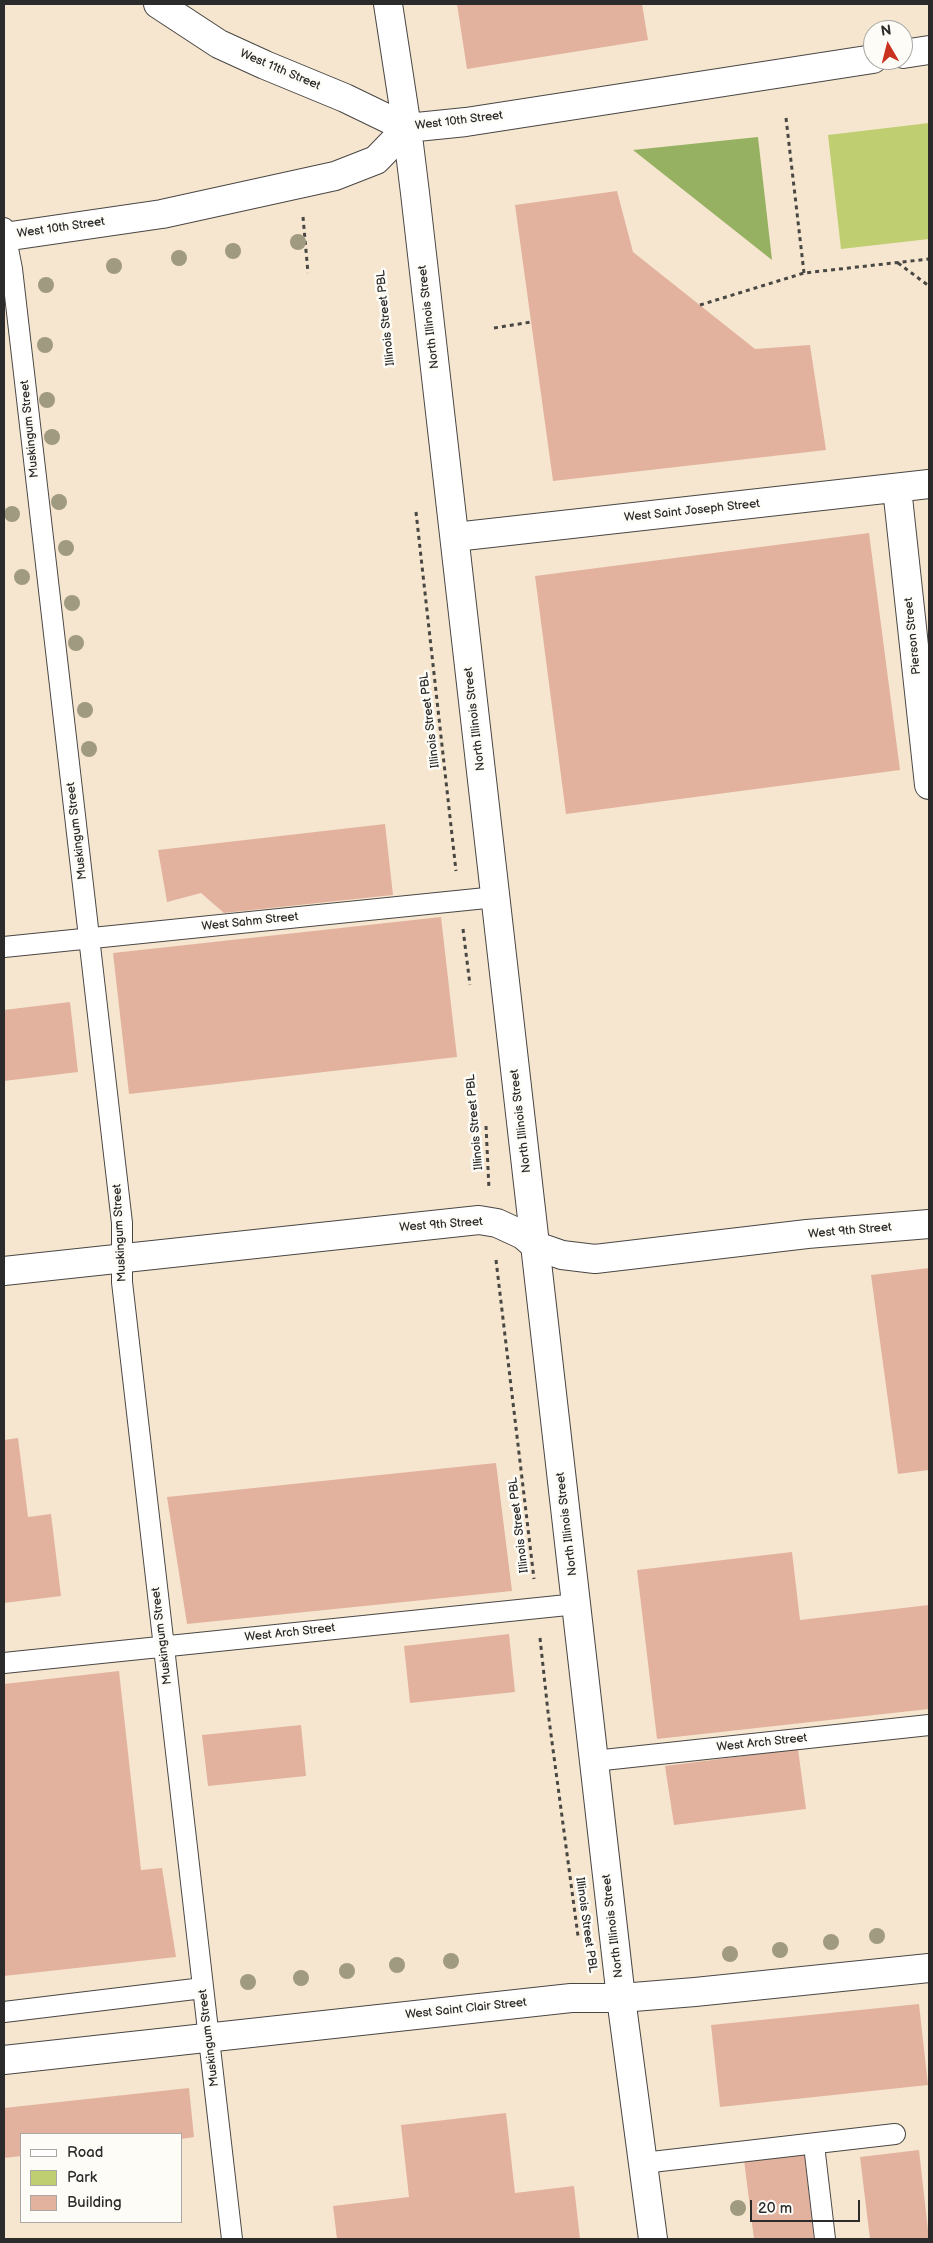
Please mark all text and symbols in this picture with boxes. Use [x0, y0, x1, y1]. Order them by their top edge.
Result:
north arrow [863, 20, 913, 70]
text: N [880, 21, 892, 40]
street label: West 11th Street [238, 47, 322, 93]
street label: West 10th Street [414, 108, 504, 134]
street label: West 10th Street [16, 215, 106, 241]
street label: North Illinois Street [416, 264, 442, 370]
street label: Illinois Street PBL [374, 269, 398, 367]
street label: Muskingum Street [18, 379, 42, 479]
street label: West Saint Joseph Street [623, 497, 761, 525]
street label: Pierson Street [902, 597, 924, 675]
street label: North Illinois Street [462, 666, 488, 772]
street label: Illinois Street PBL [417, 671, 443, 769]
street label: Muskingum Street [64, 781, 90, 881]
street label: West Sahm Street [201, 910, 299, 934]
street label: North Illinois Street [508, 1068, 534, 1174]
street label: Illinois Street PBL [464, 1073, 486, 1171]
street label: Muskingum Street [110, 1184, 130, 1282]
street label: West 9th Street [399, 1215, 483, 1235]
street label: West 9th Street [808, 1220, 892, 1242]
street label: North Illinois Street [554, 1471, 580, 1577]
street label: Illinois Street PBL [506, 1476, 532, 1574]
street label: Muskingum Street [149, 1586, 175, 1686]
street label: West Arch Street [244, 1621, 336, 1645]
street label: West Arch Street [716, 1731, 808, 1755]
street label: North Illinois Street [600, 1873, 626, 1979]
street label: Illinois Street PBL [572, 1876, 600, 1974]
street label: Muskingum Street [196, 1988, 222, 2088]
street label: West Saint Clair Street [405, 1995, 527, 2023]
legend [20, 2133, 182, 2223]
text: Road [67, 2143, 103, 2162]
text: Park [67, 2168, 97, 2187]
scale bar [753, 2190, 863, 2222]
text: Building [67, 2193, 122, 2212]
text: 20 m [758, 2199, 792, 2218]

